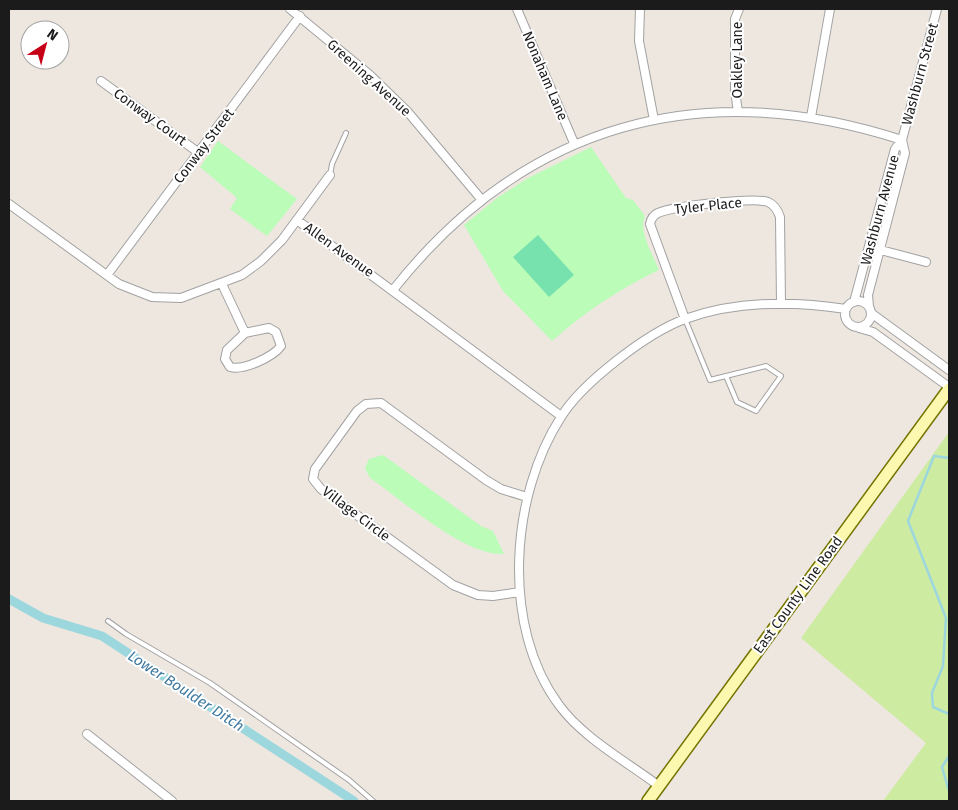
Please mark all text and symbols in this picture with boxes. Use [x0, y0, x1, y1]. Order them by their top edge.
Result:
north arrow [20, 20, 70, 70]
street label: Washburn Street [898, 20, 942, 127]
street label: Oakley Lane [729, 22, 746, 98]
text: N [44, 25, 61, 44]
street label: Nonaham Lane [519, 29, 571, 123]
street label: Greening Avenue [324, 36, 414, 120]
street label: Conway Court [110, 85, 191, 150]
street label: Conway Street [170, 104, 238, 187]
street label: Washburn Avenue [857, 153, 903, 267]
street label: Tyler Place [673, 194, 743, 218]
street label: Allen Avenue [301, 219, 377, 281]
street label: Village Circle [319, 483, 393, 545]
street label: East County Line Road [750, 533, 846, 657]
water label: Lower Boulder Ditch [124, 647, 248, 735]

